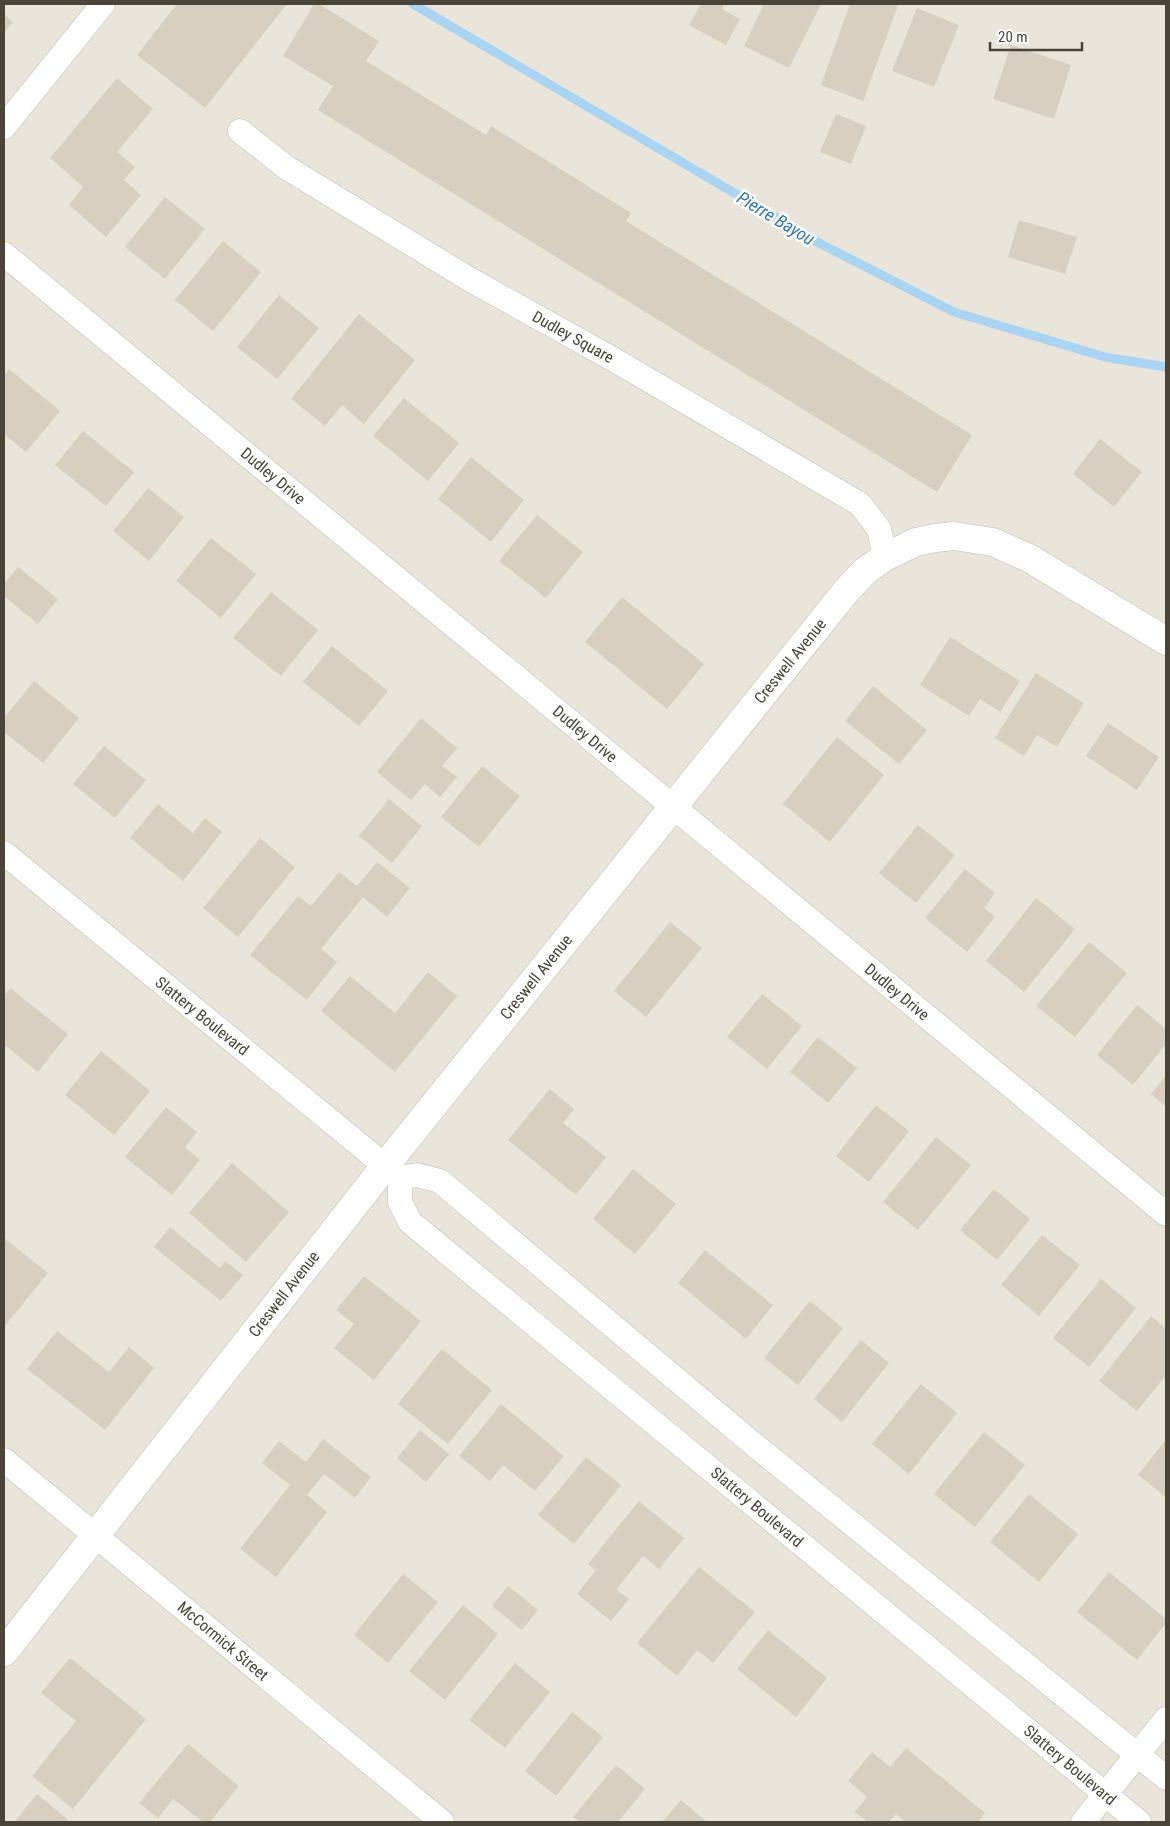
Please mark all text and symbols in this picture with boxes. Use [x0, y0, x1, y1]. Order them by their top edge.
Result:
scale bar [990, 20, 1082, 52]
text: 20 m [998, 28, 1028, 46]
water label: Pierre Bayou [733, 187, 819, 250]
street label: Dudley Square [529, 307, 617, 367]
street label: Dudley Drive [237, 444, 309, 508]
street label: Creswell Avenue [750, 615, 830, 707]
street label: Dudley Drive [549, 702, 621, 766]
street label: Creswell Avenue [496, 931, 576, 1023]
street label: Dudley Drive [861, 960, 933, 1024]
street label: Slattery Boulevard [151, 973, 253, 1059]
street label: Creswell Avenue [245, 1247, 323, 1341]
street label: Slattery Boulevard [707, 1463, 807, 1551]
street label: McCormick Street [174, 1597, 273, 1685]
street label: Slattery Boulevard [1020, 1721, 1120, 1809]

